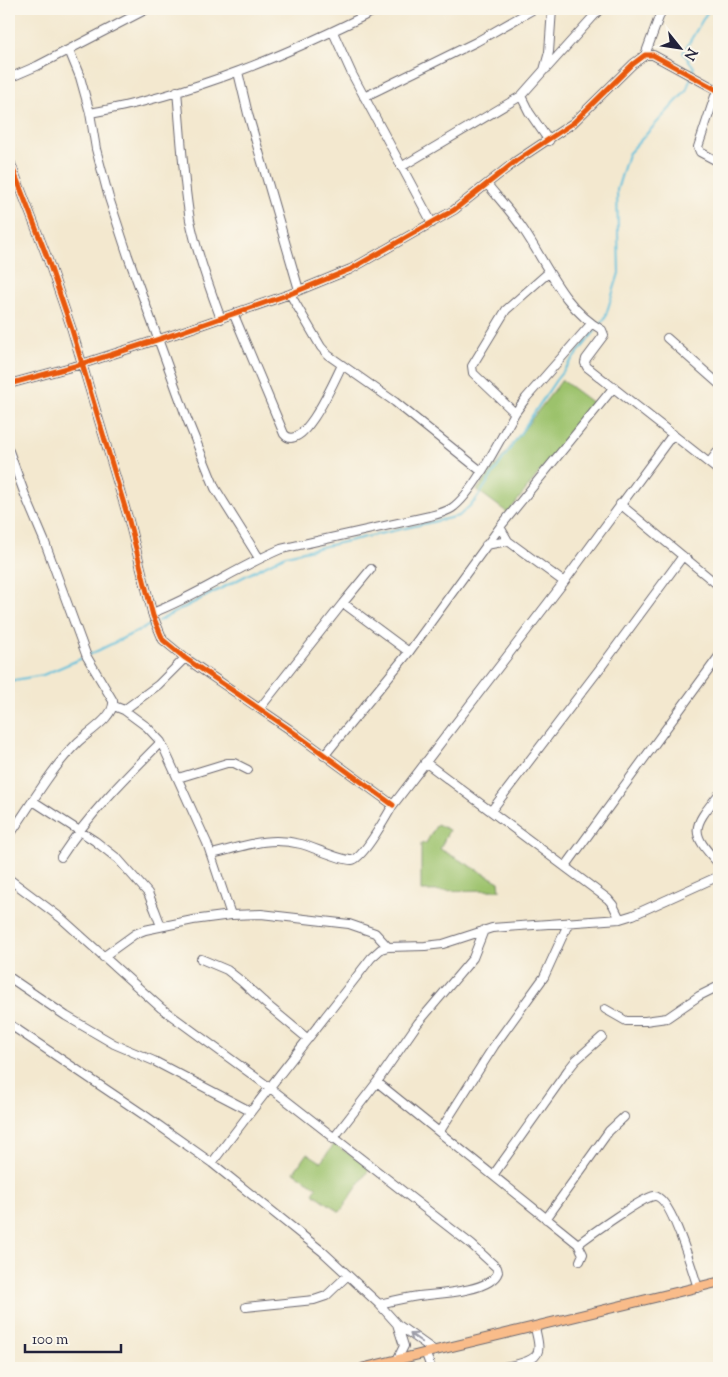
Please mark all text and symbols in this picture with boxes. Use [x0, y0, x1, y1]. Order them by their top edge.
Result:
north arrow [656, 22, 706, 72]
text: N [678, 44, 701, 63]
scale bar [25, 1322, 121, 1354]
text: 100 m [32, 1330, 69, 1351]
one-way arrow [409, 1333, 423, 1343]

